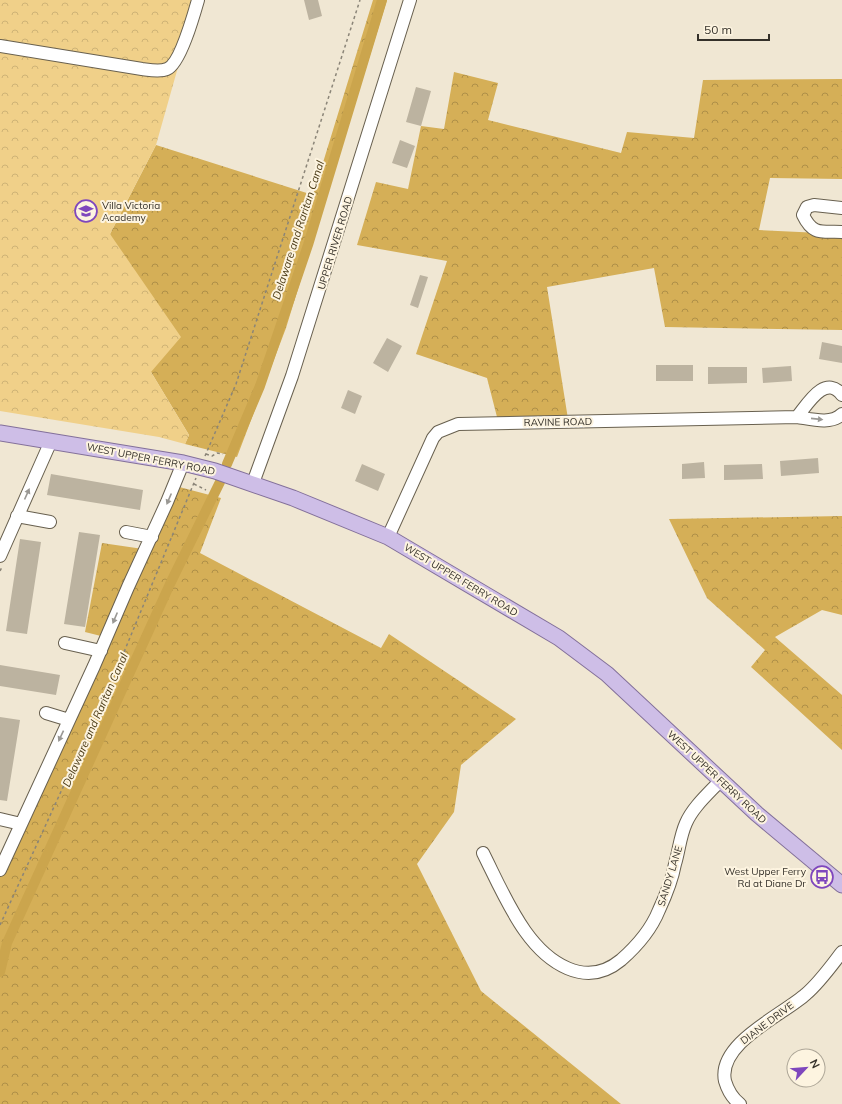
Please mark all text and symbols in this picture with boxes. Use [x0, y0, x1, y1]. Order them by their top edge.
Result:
scale bar [698, 16, 769, 42]
text: 50 m [704, 22, 732, 37]
water label: Delaware and Raritan Canal [269, 159, 327, 301]
street label: UPPER RIVER ROAD [315, 195, 355, 291]
school or university icon: Villa Victoria Academy [73, 198, 99, 224]
place label: Villa Victoria Academy [102, 199, 160, 224]
street label: RAVINE ROAD [524, 415, 592, 429]
one-way arrow [811, 416, 823, 423]
street label: WEST UPPER FERRY ROAD [86, 440, 216, 478]
one-way arrow [24, 489, 30, 500]
one-way arrow [165, 494, 171, 506]
street label: WEST UPPER FERRY ROAD [402, 541, 520, 619]
one-way arrow [112, 612, 118, 624]
water label: Delaware and Raritan Canal [59, 651, 131, 789]
street label: WEST UPPER FERRY ROAD [665, 728, 769, 826]
one-way arrow [58, 731, 64, 743]
street label: SANDY LANE [655, 844, 685, 908]
bus stop icon: West Upper Ferry Rd at Diane Dr [809, 864, 835, 890]
place label: West Upper Ferry Rd at Diane Dr [724, 865, 807, 890]
street label: DIANE DRIVE [738, 999, 796, 1047]
north arrow [786, 1048, 826, 1088]
text: N [807, 1057, 823, 1070]

